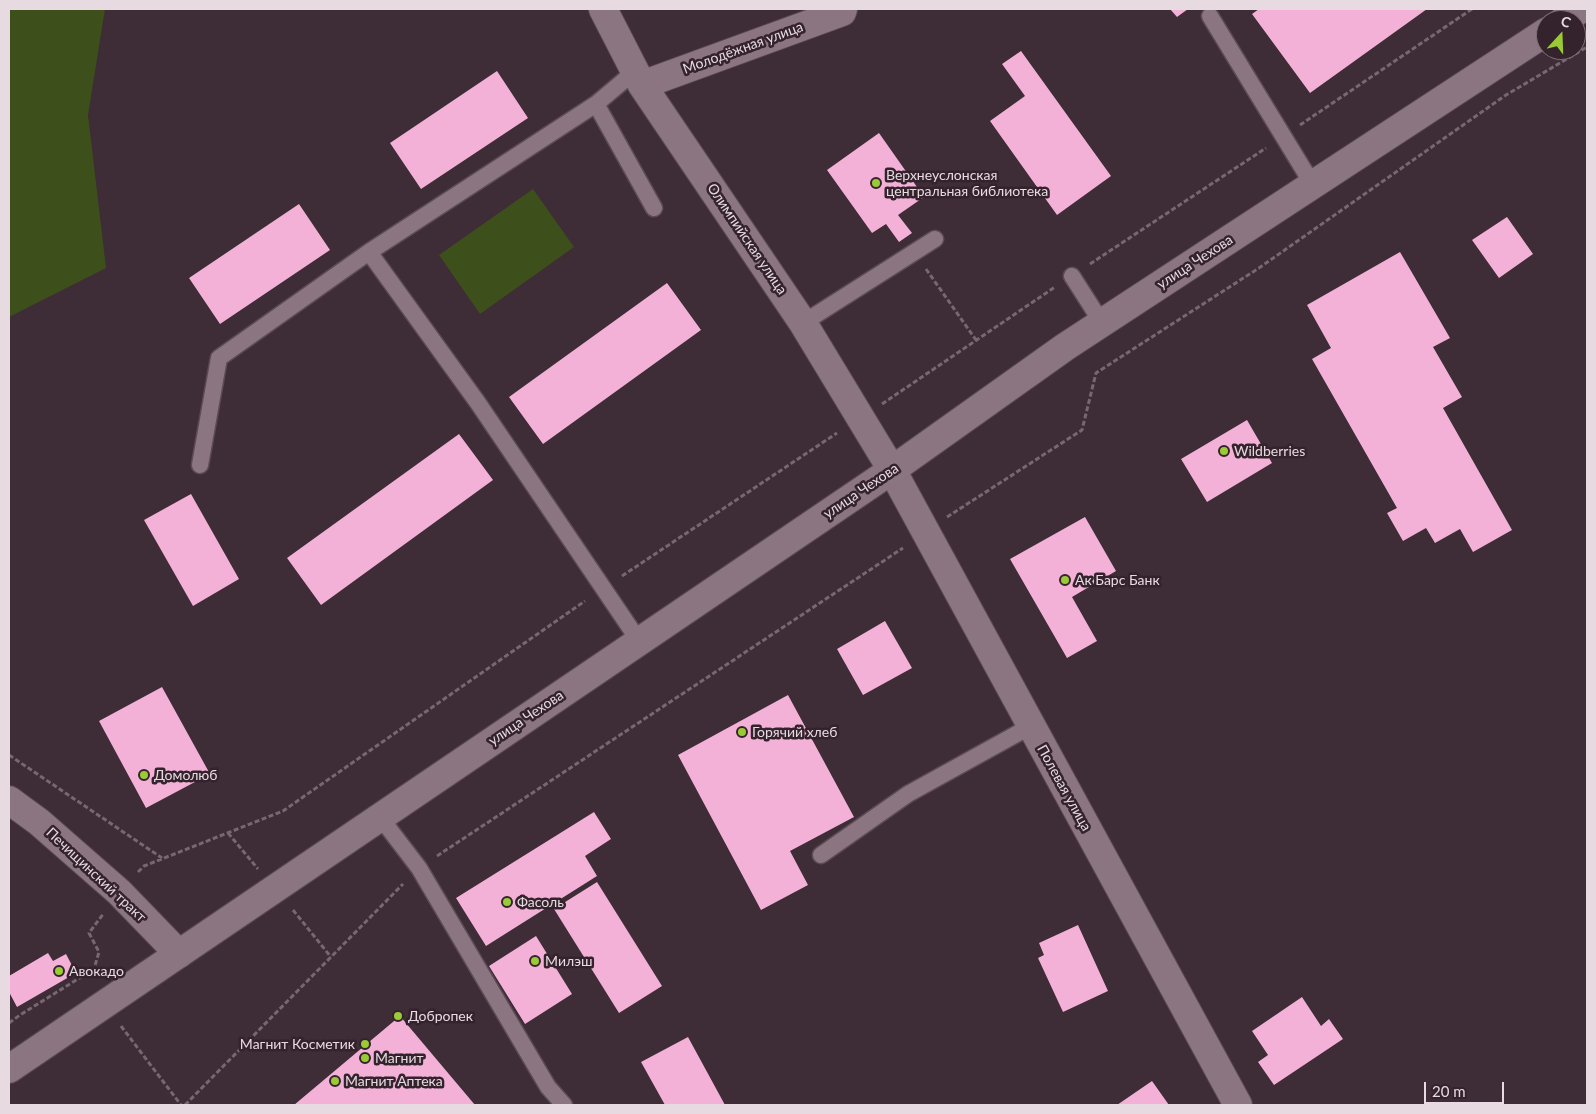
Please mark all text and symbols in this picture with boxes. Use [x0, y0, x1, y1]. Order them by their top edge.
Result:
north arrow [1536, 10, 1586, 60]
text: С [1559, 12, 1573, 31]
street label: Молодёжная улица [681, 18, 805, 78]
place label: Верхнеуслонская центральная библиотека [886, 167, 1048, 200]
marker: Верхнеуслонская центральная библиотека [870, 177, 882, 189]
street label: Олимпийская улица [704, 180, 790, 298]
street label: улица Чехова [1154, 231, 1236, 293]
place label: Wildberries [1234, 443, 1305, 459]
marker: Wildberries [1218, 445, 1230, 457]
street label: улица Чехова [820, 460, 902, 522]
place label: Ак Барс Банк [1075, 572, 1160, 588]
marker: Ак Барс Банк [1059, 574, 1071, 586]
street label: улица Чехова [485, 687, 567, 749]
place label: Горячий хлеб [752, 724, 837, 740]
marker: Горячий хлеб [736, 726, 748, 738]
street label: Полевая улица [1033, 742, 1095, 834]
place label: Домолюб [154, 767, 217, 783]
marker: Домолюб [138, 769, 150, 781]
street label: Печищинский тракт [43, 824, 149, 926]
place label: Фасоль [517, 894, 564, 910]
marker: Фасоль [501, 896, 513, 908]
place label: Милэш [545, 953, 592, 969]
marker: Милэш [529, 955, 541, 967]
place label: Авокадо [69, 963, 124, 979]
marker: Авокадо [53, 965, 65, 977]
place label: Добропек [408, 1008, 473, 1024]
marker: Добропек [392, 1010, 404, 1022]
place label: Магнит Косметик [240, 1036, 355, 1052]
marker: Магнит Косметик [359, 1038, 371, 1050]
place label: Магнит [375, 1050, 424, 1066]
marker: Магнит [359, 1052, 371, 1064]
scale bar [1426, 1072, 1506, 1104]
place label: Магнит Аптека [345, 1073, 443, 1089]
marker: Магнит Аптека [329, 1075, 341, 1087]
text: 20 m [1432, 1082, 1466, 1100]

